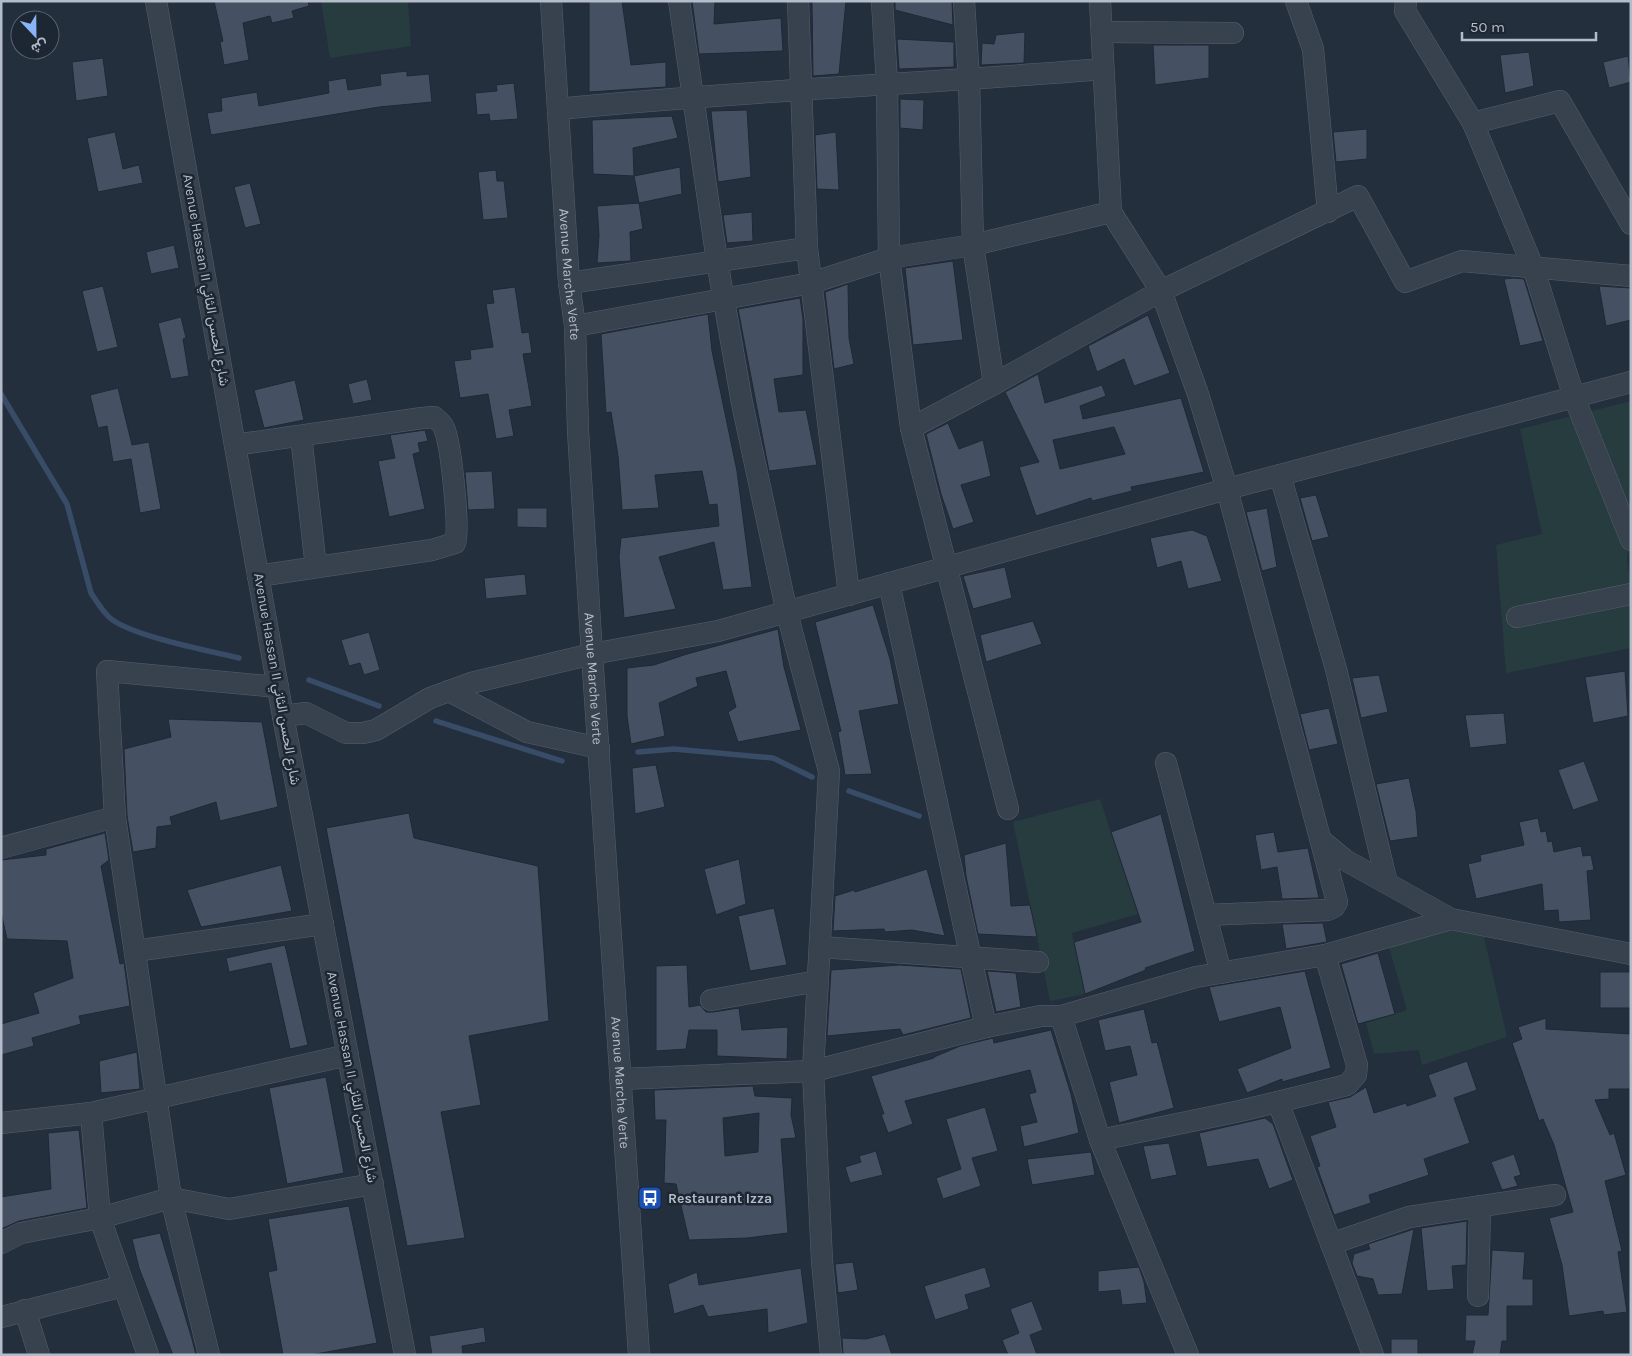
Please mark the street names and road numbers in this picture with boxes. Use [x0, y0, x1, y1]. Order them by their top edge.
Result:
street label: Avenue Hassan II شارع الحسن الثاني [176, 173, 233, 388]
street label: Avenue Marche Verte [556, 208, 584, 340]
street label: Avenue Hassan II شارع الحسن الثاني [247, 572, 304, 787]
street label: Avenue Marche Verte [581, 612, 607, 745]
street label: Avenue Hassan II شارع الحسن الثاني [320, 970, 381, 1185]
street label: Avenue Marche Verte [608, 1016, 634, 1149]

